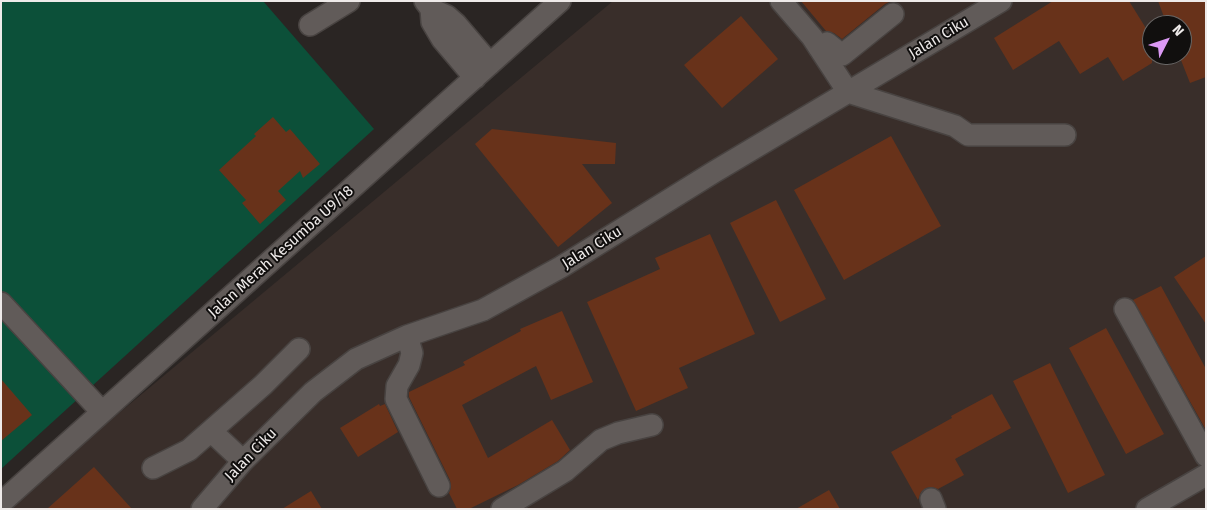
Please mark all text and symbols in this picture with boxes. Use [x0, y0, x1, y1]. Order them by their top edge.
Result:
street label: Jalan Ciku [906, 13, 972, 63]
north arrow [1142, 15, 1192, 65]
text: N [1168, 21, 1187, 40]
street label: Jalan Merah Kesumba U9/18 [205, 182, 357, 322]
street label: Jalan Ciku [559, 223, 625, 273]
street label: Jalan Ciku [221, 425, 281, 485]

